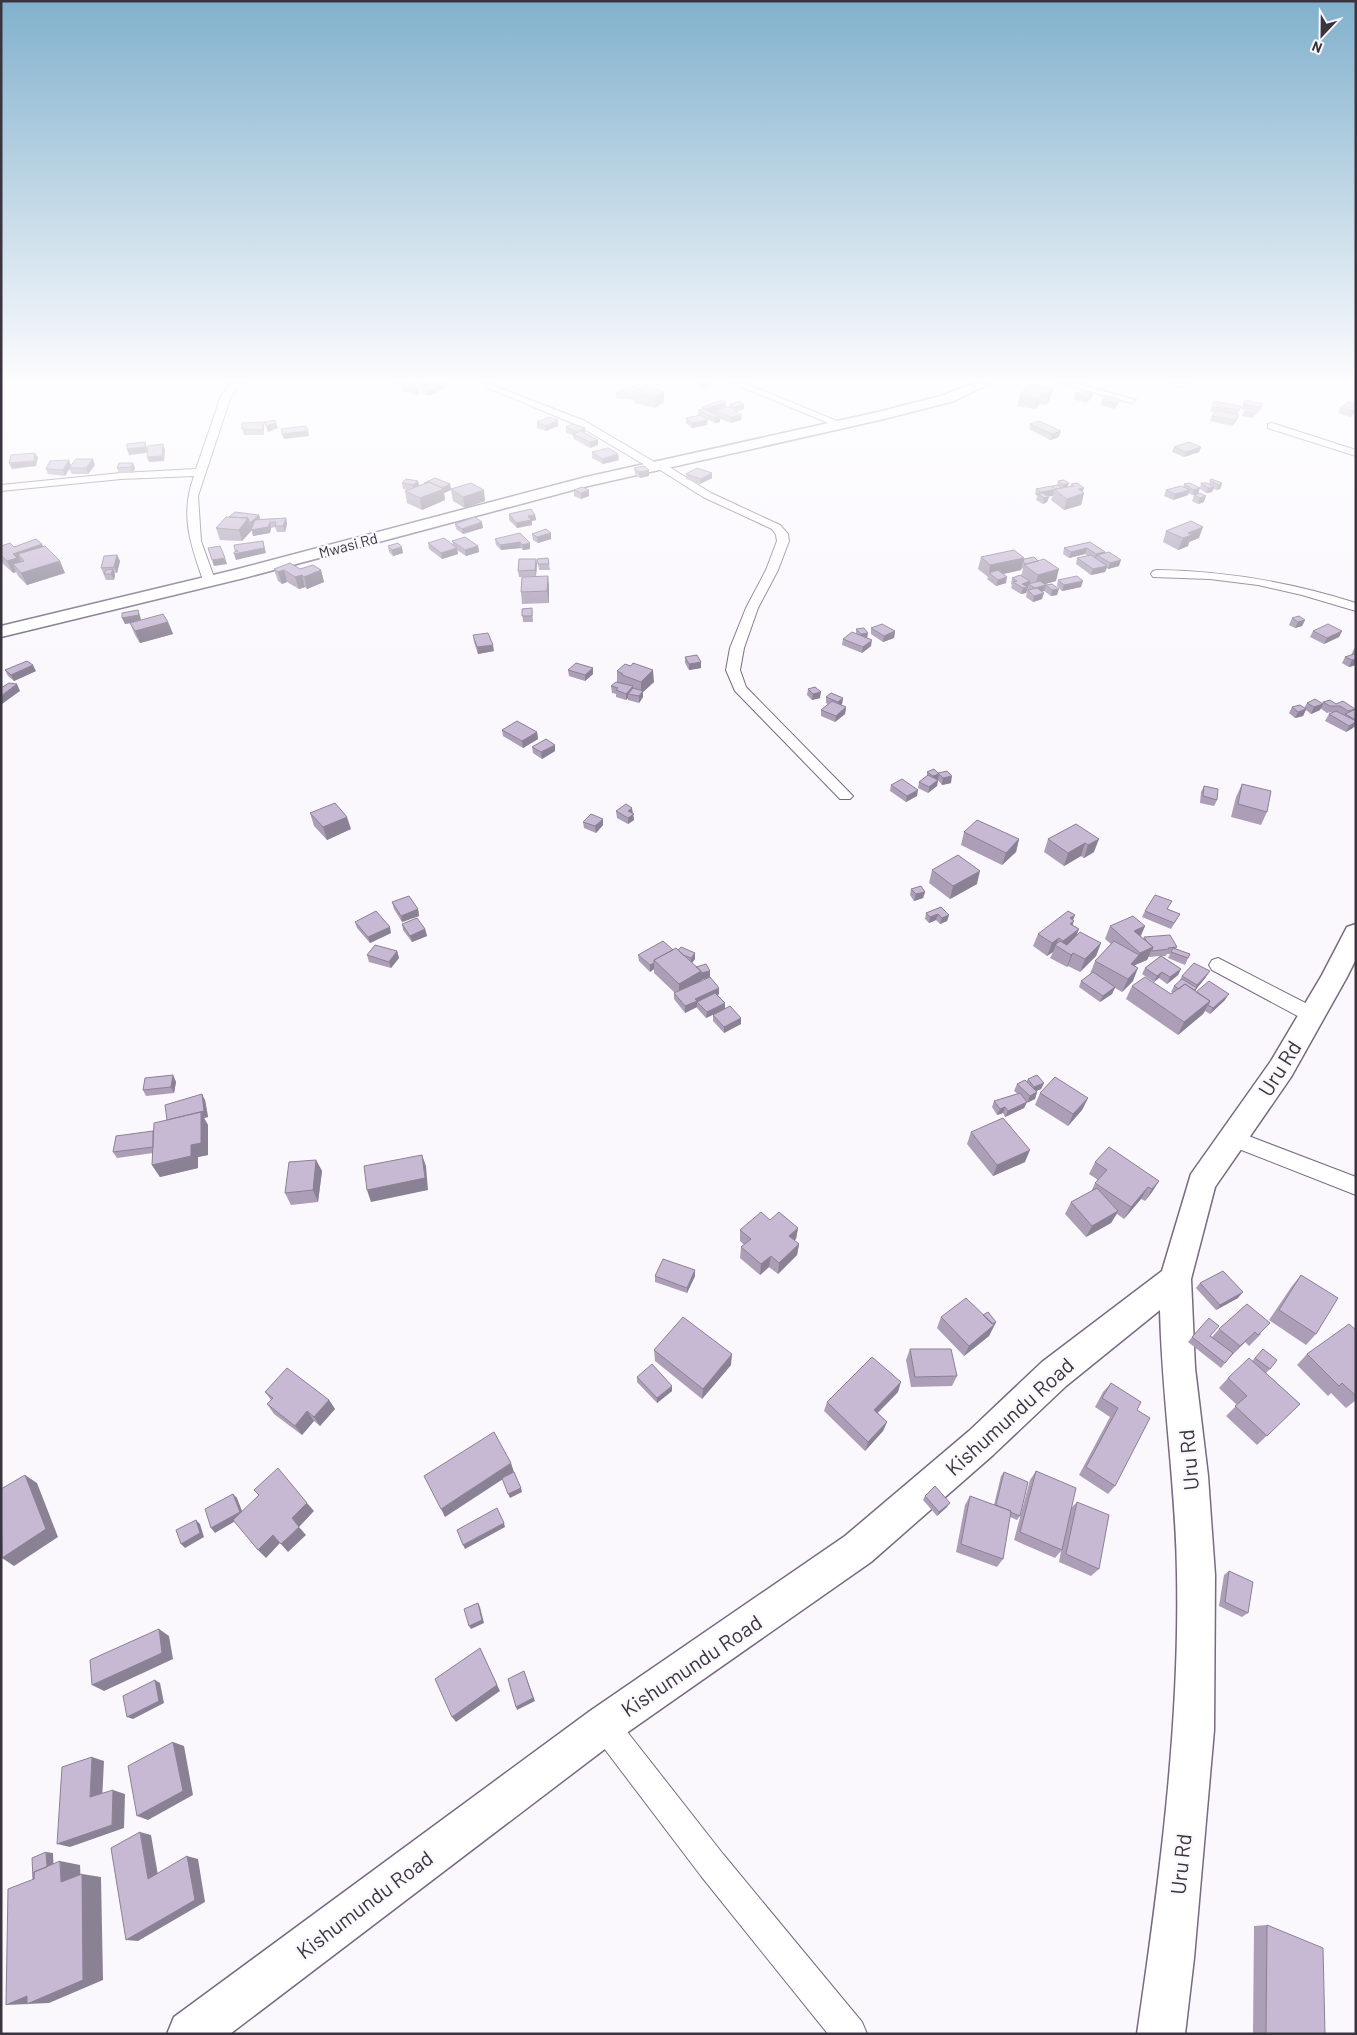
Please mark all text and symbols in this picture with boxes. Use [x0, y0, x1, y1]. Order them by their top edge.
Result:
north arrow [1297, 10, 1347, 60]
text: N [1309, 38, 1324, 57]
street label: Mwasi Rd [316, 528, 380, 562]
street label: Uru Rd [1252, 1036, 1306, 1100]
street label: Kishumundu Road [940, 1352, 1078, 1480]
street label: Uru Rd [1173, 1429, 1203, 1491]
street label: Kishumundu Road [616, 1609, 766, 1721]
street label: Uru Rd [1164, 1832, 1196, 1896]
street label: Kishumundu Road [291, 1845, 437, 1963]

